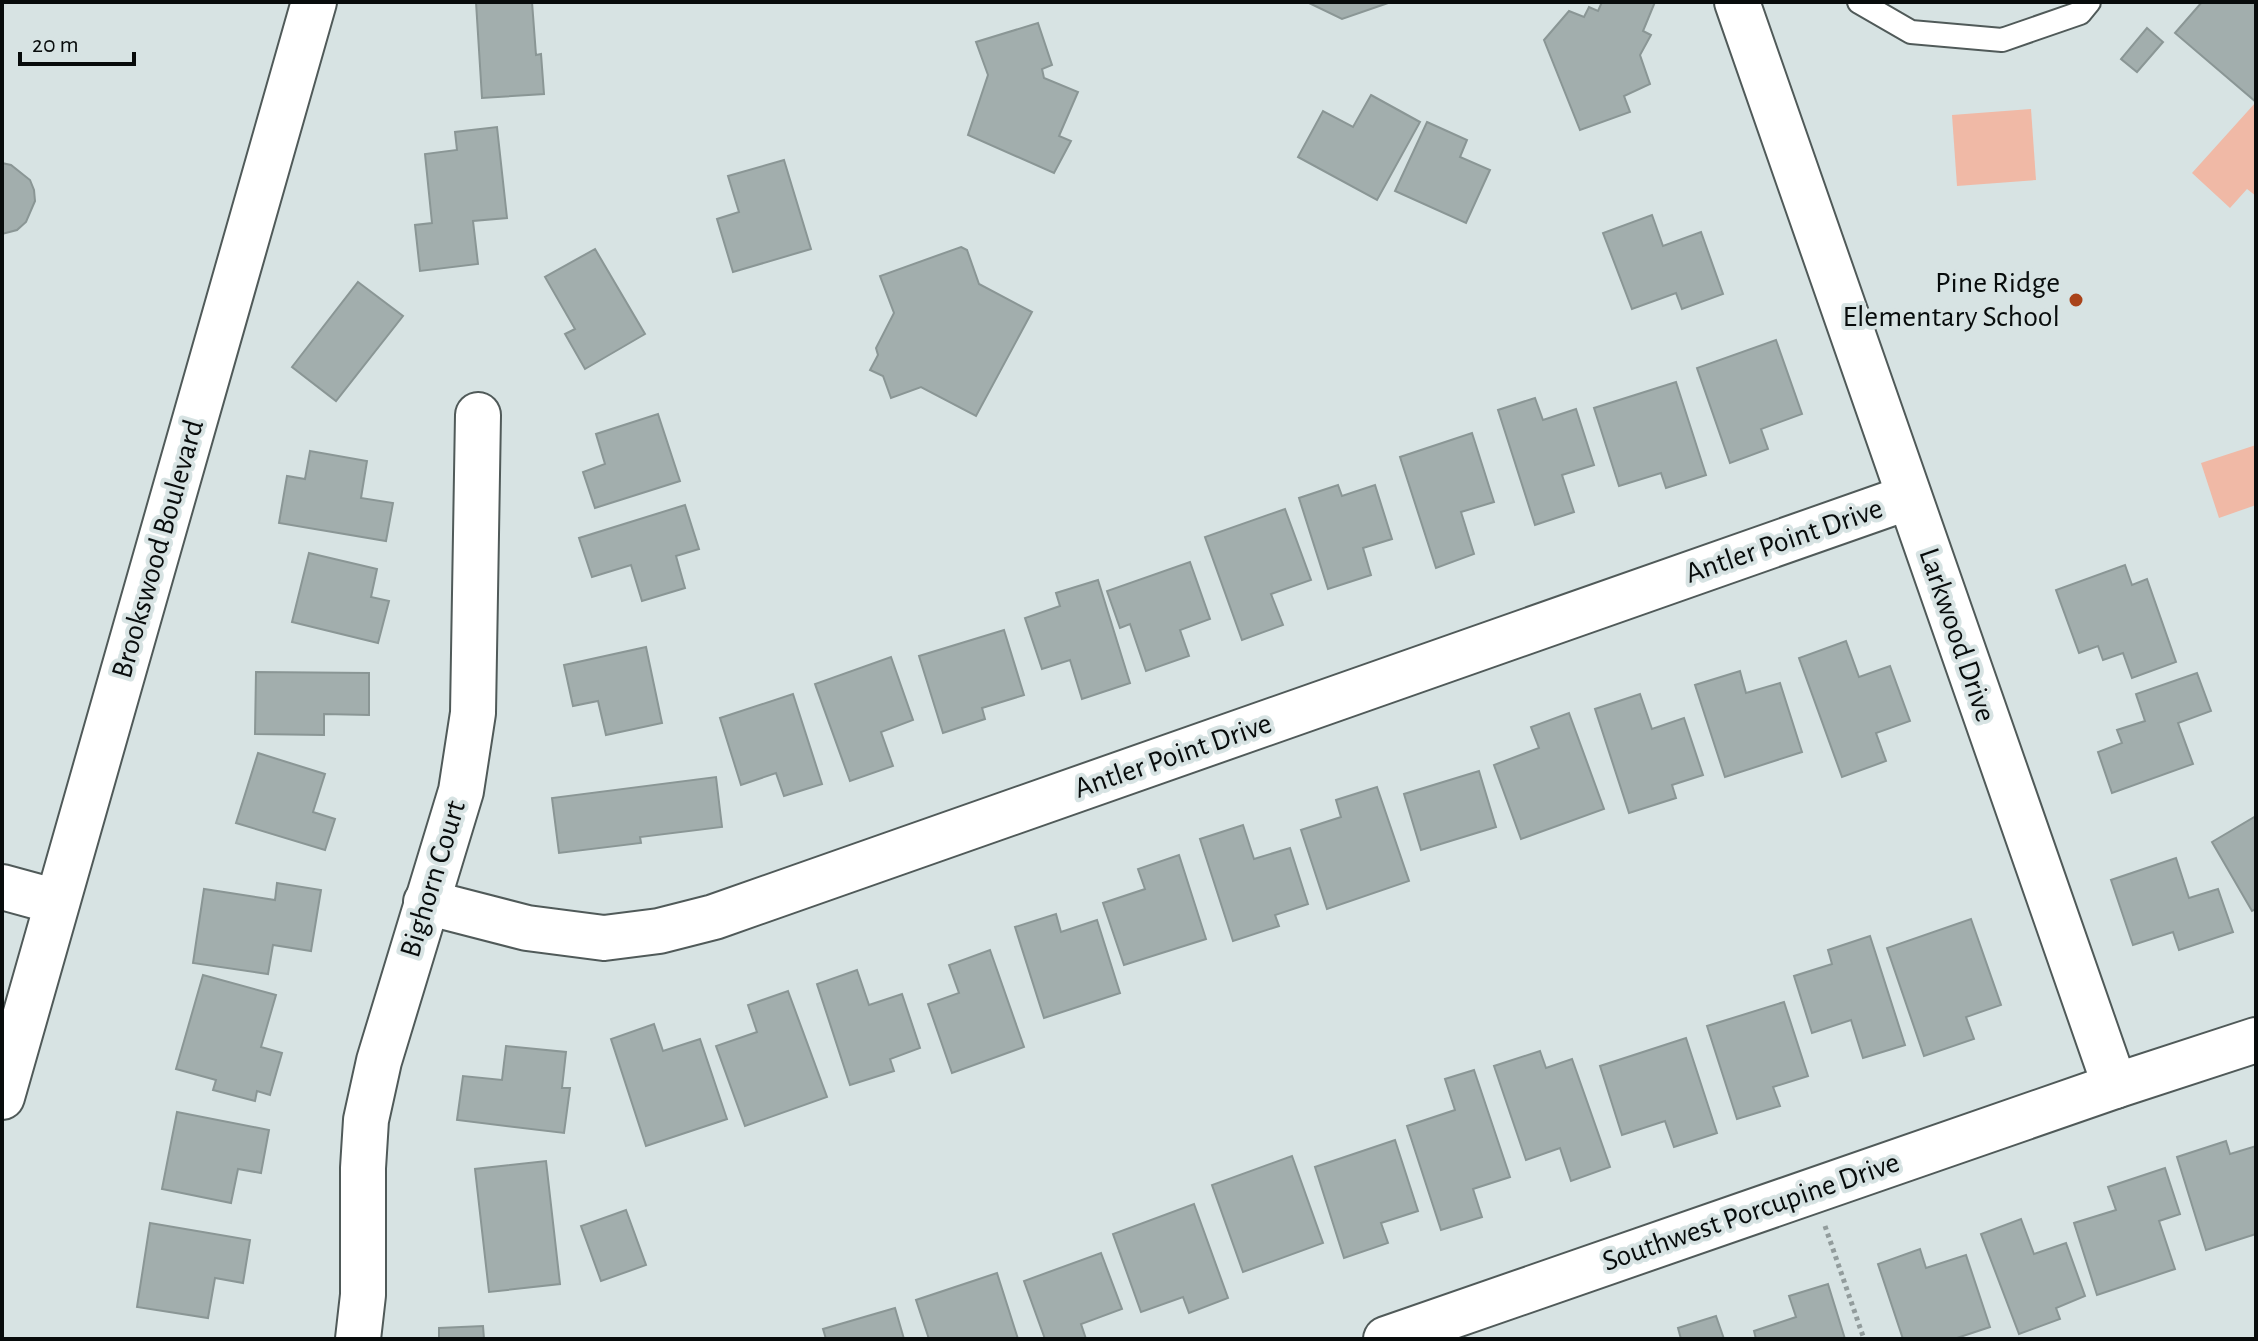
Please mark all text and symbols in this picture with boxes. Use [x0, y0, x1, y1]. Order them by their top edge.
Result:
scale bar [20, 16, 134, 66]
text: 20 m [32, 33, 79, 57]
place label: Pine Ridge Elementary School [1843, 268, 2060, 332]
marker: Pine Ridge Elementary School [2067, 291, 2085, 309]
street label: Brookswood Boulevard [107, 416, 209, 682]
street label: Antler Point Drive [1681, 493, 1887, 589]
street label: Larkwood Drive [1913, 544, 2001, 726]
street label: Antler Point Drive [1070, 708, 1276, 804]
street label: Bighorn Court [395, 797, 471, 961]
street label: Southwest Porcupine Drive [1599, 1147, 1903, 1277]

